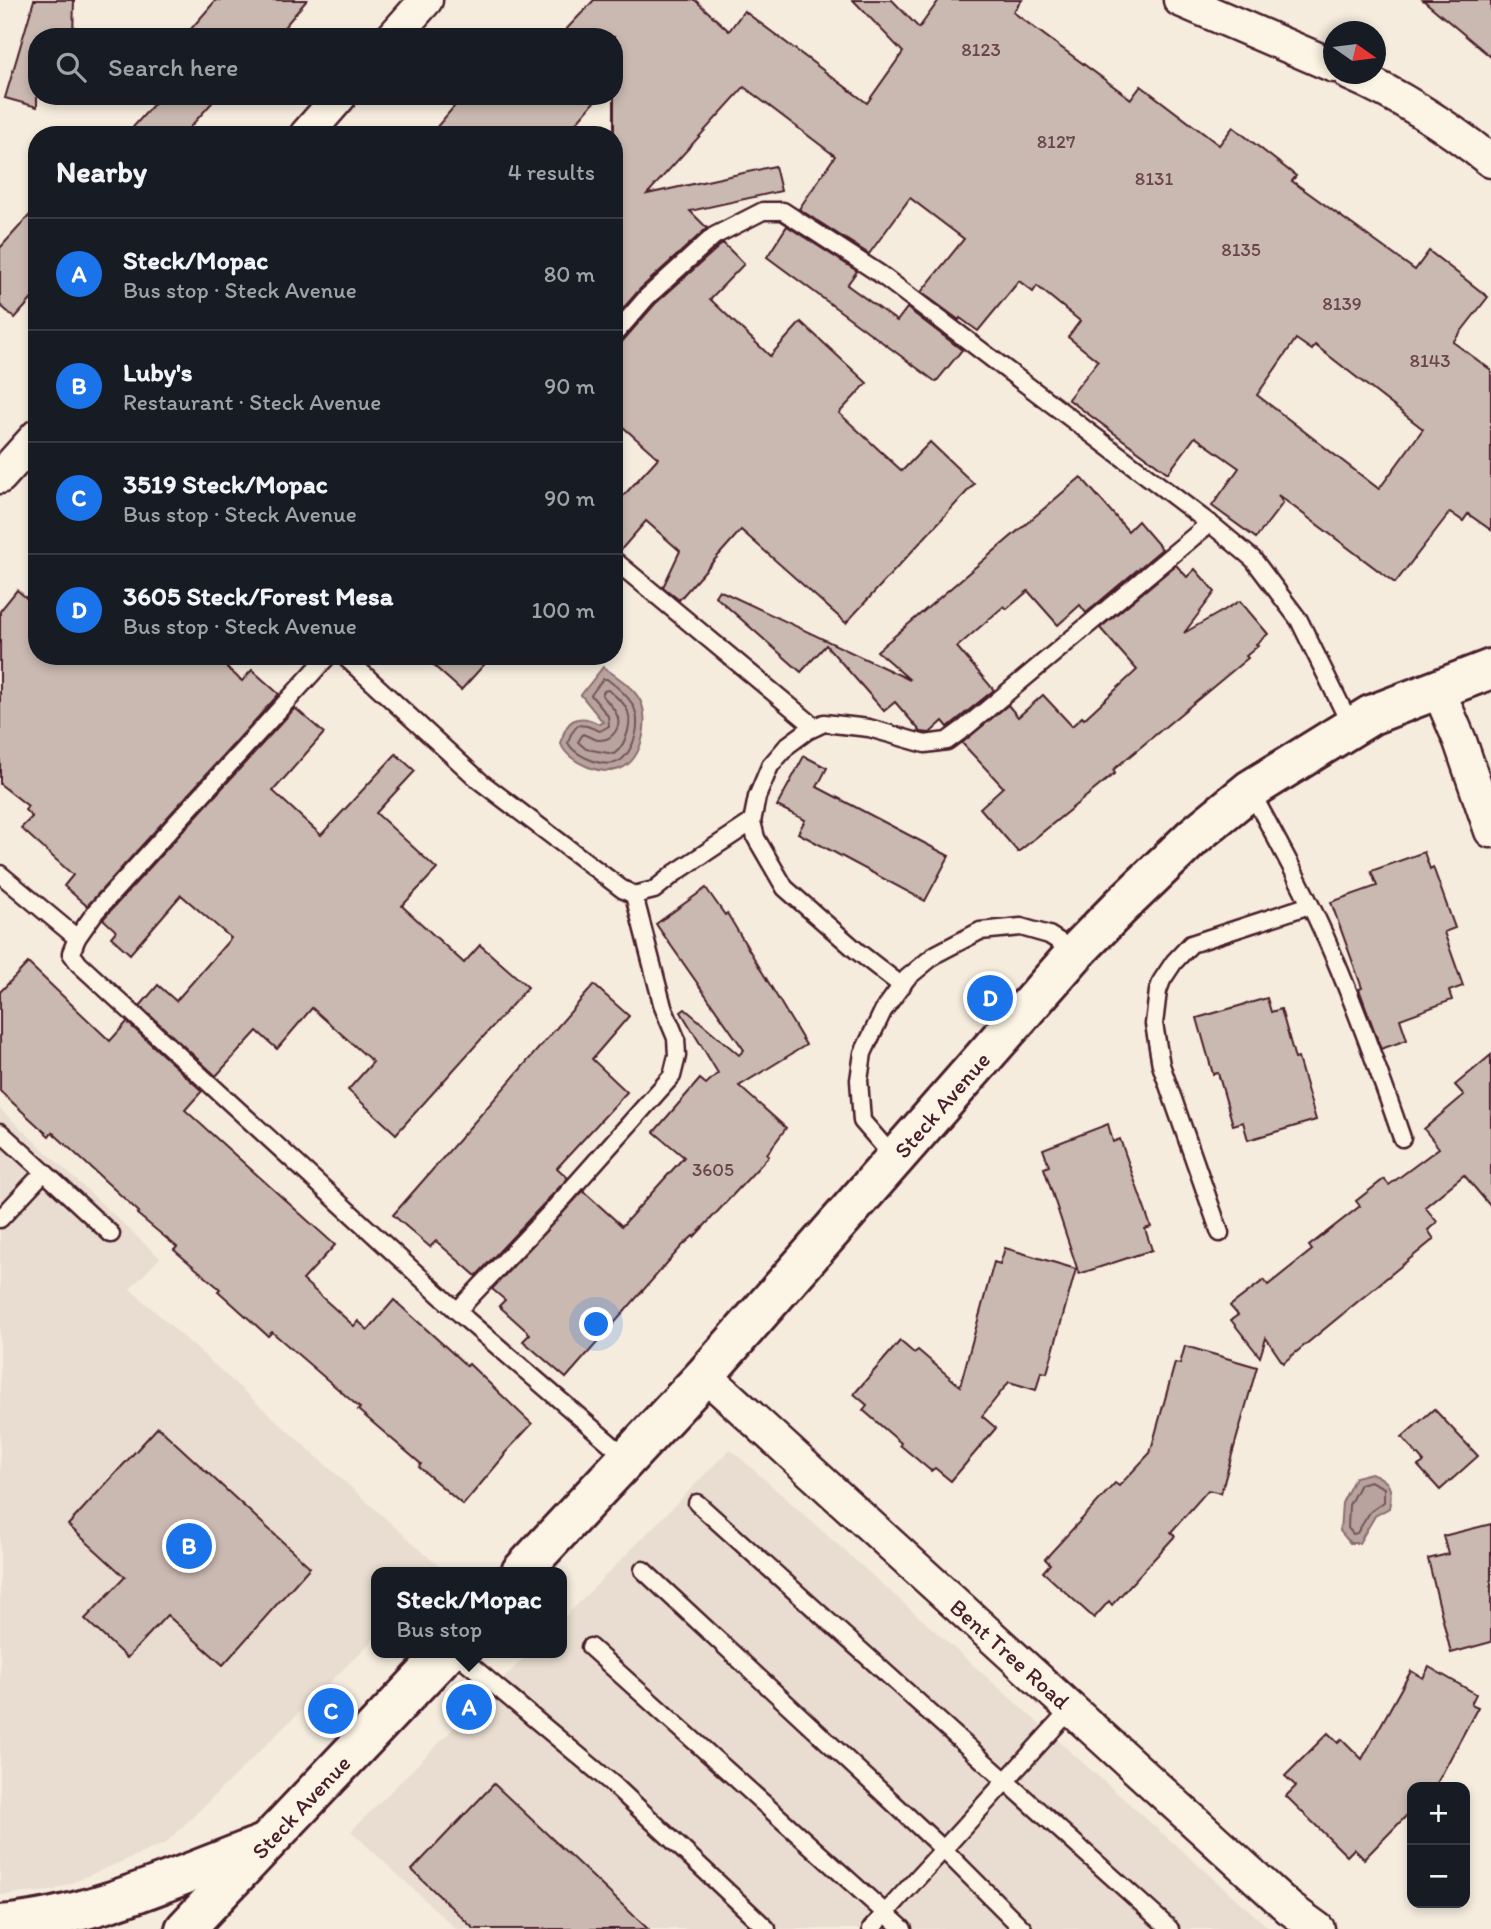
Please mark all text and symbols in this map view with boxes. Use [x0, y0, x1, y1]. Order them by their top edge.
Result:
north arrow [1323, 21, 1386, 84]
search box [28, 28, 623, 105]
house number: 8123 [961, 38, 1001, 61]
icon: search [52, 48, 90, 86]
text: Search here [108, 51, 238, 83]
house number: 8127 [1037, 130, 1075, 153]
text: Nearby [56, 153, 147, 190]
text: 4 results [508, 158, 595, 186]
house number: 8131 [1135, 167, 1173, 190]
house number: 8135 [1221, 238, 1261, 261]
text: Steck/Mopac [123, 244, 268, 276]
text: A [72, 260, 86, 288]
text: 80 m [544, 260, 595, 288]
text: Bus stop · Steck Avenue [123, 276, 357, 304]
house number: 8139 [1322, 292, 1362, 315]
house number: 8143 [1409, 349, 1451, 372]
text: Luby's [123, 356, 193, 388]
text: B [72, 372, 86, 400]
text: 90 m [544, 372, 595, 400]
text: Restaurant · Steck Avenue [123, 388, 381, 416]
text: 3519 Steck/Mopac [123, 468, 327, 500]
text: C [72, 484, 86, 512]
text: 90 m [544, 484, 595, 512]
text: Bus stop · Steck Avenue [123, 500, 357, 528]
text: 3605 Steck/Forest Mesa [123, 580, 393, 612]
text: D [71, 596, 87, 624]
text: 100 m [531, 596, 595, 624]
text: Bus stop · Steck Avenue [123, 612, 357, 640]
pin: D [967, 972, 1013, 1024]
street label: Steck Avenue [888, 1046, 996, 1164]
house number: 3605 [692, 1158, 734, 1181]
your location [579, 1307, 613, 1341]
pin: B [166, 1520, 212, 1572]
popup [371, 1567, 567, 1658]
text: Steck/Mopac [396, 1583, 542, 1615]
street label: Bent Tree Road [944, 1593, 1076, 1715]
text: Bus stop [396, 1615, 482, 1643]
pin: A [446, 1681, 492, 1733]
pin: C [308, 1685, 354, 1737]
street label: Steck Avenue [246, 1749, 356, 1865]
map controls [1407, 1782, 1470, 1908]
button: + [1407, 1782, 1470, 1845]
button: − [1407, 1845, 1470, 1908]

